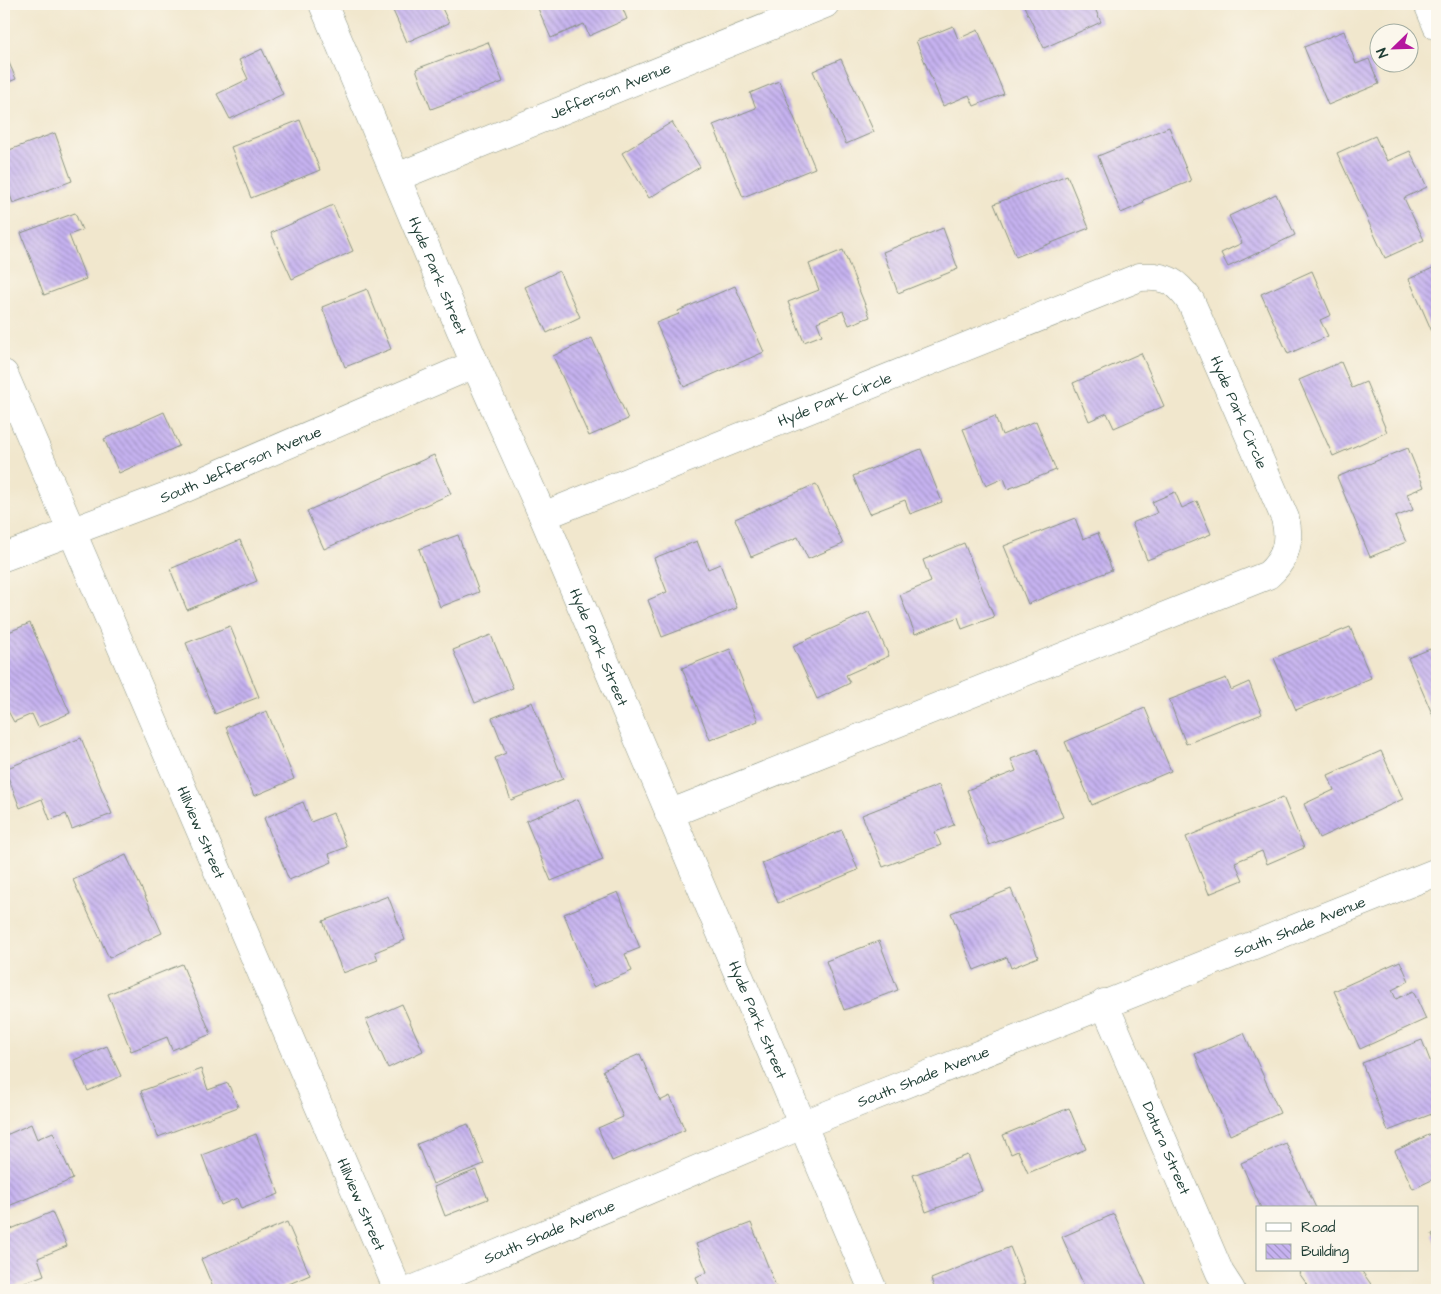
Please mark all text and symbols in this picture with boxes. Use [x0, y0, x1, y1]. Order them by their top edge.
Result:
north arrow [1368, 22, 1418, 72]
text: N [1372, 45, 1394, 61]
street label: Jefferson Avenue [547, 57, 674, 125]
street label: Hyde Park Street [404, 214, 472, 338]
street label: Hyde Park Circle [1205, 353, 1273, 472]
street label: Hyde Park Circle [774, 367, 895, 432]
street label: South Jefferson Avenue [157, 421, 325, 508]
street label: Hyde Park Street [565, 585, 633, 709]
street label: Hillview Street [172, 783, 230, 882]
street label: South Shade Avenue [1230, 891, 1369, 963]
street label: Hyde Park Street [723, 958, 792, 1082]
street label: South Shade Avenue [854, 1041, 992, 1112]
street label: Datura Street [1137, 1098, 1196, 1198]
street label: Hillview Street [332, 1155, 390, 1254]
street label: South Shade Avenue [480, 1195, 618, 1269]
legend [1256, 1206, 1418, 1272]
text: Road [1301, 1217, 1336, 1238]
text: Building [1301, 1241, 1349, 1263]

